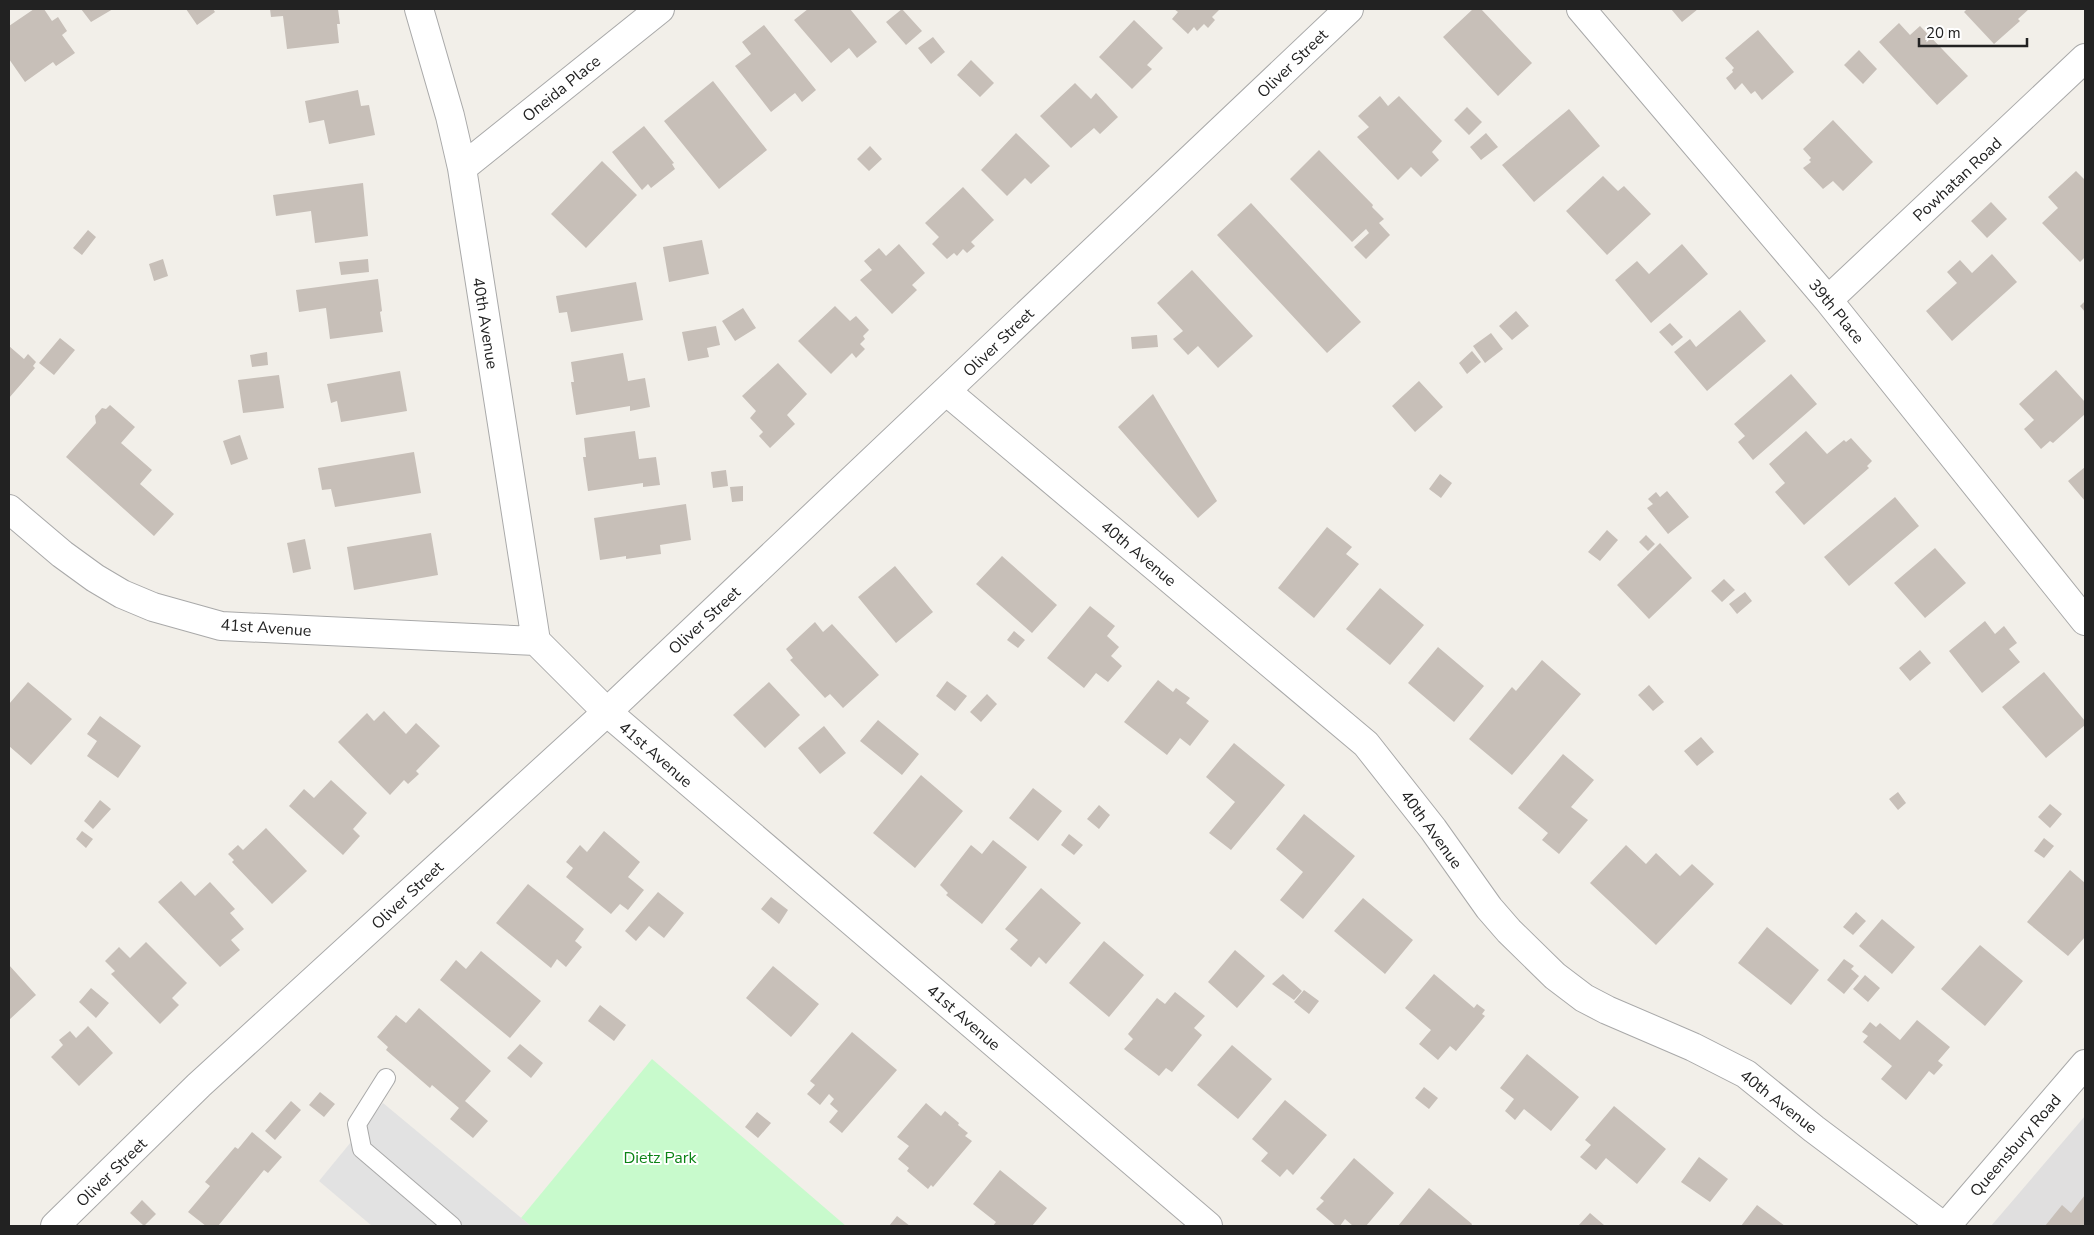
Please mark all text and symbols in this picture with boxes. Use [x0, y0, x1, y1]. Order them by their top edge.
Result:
scale bar [1919, 15, 2026, 47]
text: 20 m [1926, 23, 1961, 43]
street label: Oliver Street [1252, 24, 1333, 103]
street label: Oneida Place [518, 50, 605, 127]
street label: Powhatan Road [1908, 133, 2007, 227]
street label: 39th Place [1803, 275, 1869, 349]
street label: 40th Avenue [467, 276, 503, 371]
street label: Oliver Street [958, 303, 1039, 382]
street label: 40th Avenue [1096, 516, 1181, 592]
street label: Oliver Street [664, 581, 746, 660]
street label: 41st Avenue [220, 614, 312, 642]
street label: 41st Avenue [614, 717, 697, 793]
street label: 40th Avenue [1395, 786, 1467, 873]
street label: Oliver Street [367, 856, 449, 935]
street label: 41st Avenue [922, 980, 1005, 1056]
street label: 40th Avenue [1735, 1065, 1822, 1139]
street label: Queensbury Road [1965, 1090, 2066, 1202]
street label: Oliver Street [71, 1133, 152, 1212]
park label: Dietz Park [623, 1147, 698, 1169]

